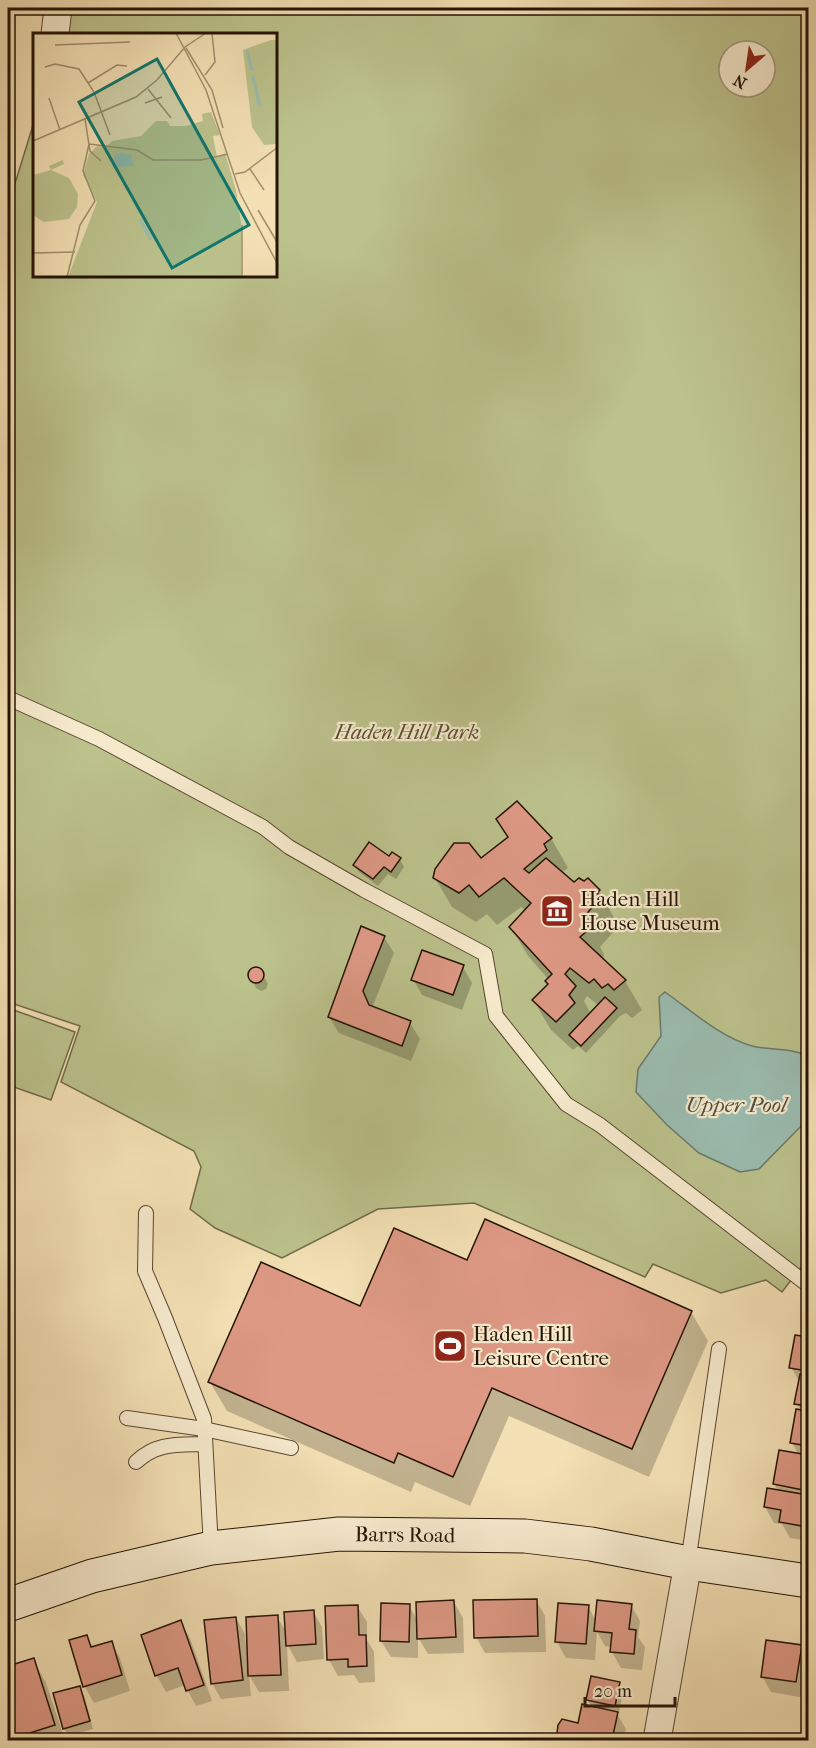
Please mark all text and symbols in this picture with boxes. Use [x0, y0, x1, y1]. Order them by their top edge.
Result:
inset map [33, 33, 278, 278]
north arrow [717, 39, 777, 99]
text: N [729, 70, 750, 93]
park label: Haden Hill Park [334, 720, 479, 744]
place label: Haden Hill House Museum [580, 887, 720, 935]
museum icon: Haden Hill House Museum [539, 893, 575, 929]
water label: Upper Pool [685, 1092, 789, 1118]
place label: Haden Hill Leisure Centre [473, 1322, 609, 1370]
sports icon: Haden Hill Leisure Centre [432, 1328, 468, 1364]
street label: Barrs Road [355, 1522, 456, 1547]
scale bar [585, 1670, 675, 1708]
text: 20 m [594, 1681, 632, 1702]

